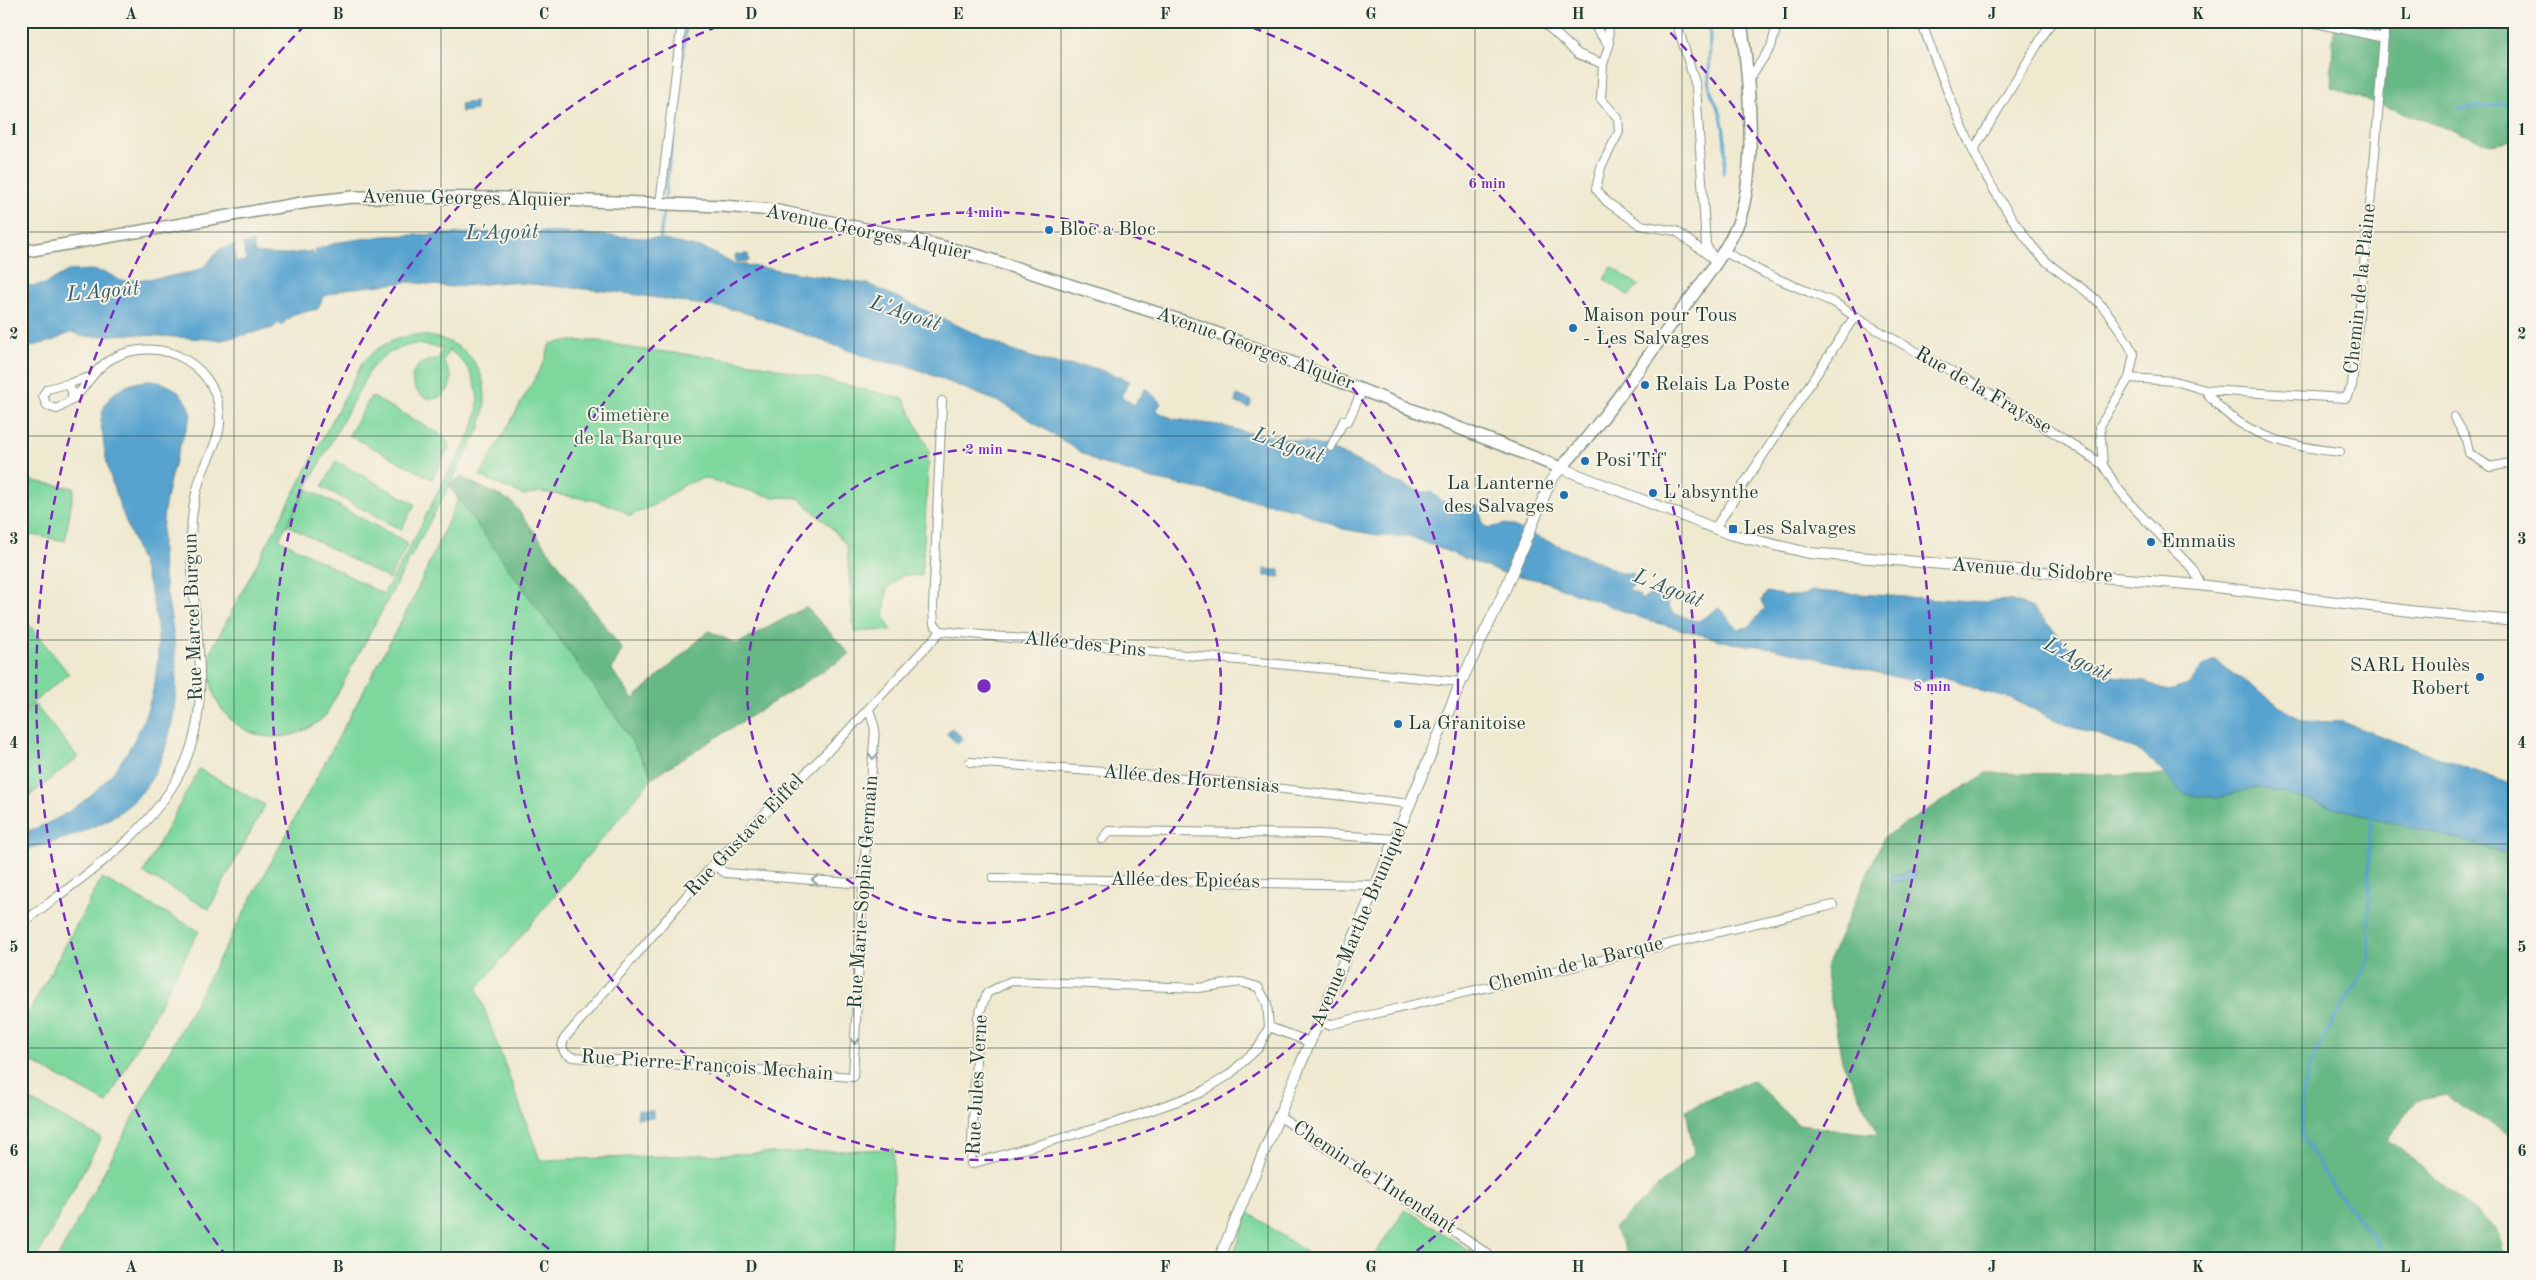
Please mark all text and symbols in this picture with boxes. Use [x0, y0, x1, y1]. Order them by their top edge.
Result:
text: A [125, 7, 137, 23]
text: B [332, 7, 344, 23]
text: C [539, 7, 549, 23]
text: D [745, 7, 757, 23]
text: E [952, 7, 964, 23]
text: F [1160, 7, 1171, 23]
text: G [1365, 7, 1377, 23]
text: H [1571, 7, 1585, 23]
text: I [1781, 7, 1789, 23]
text: J [1988, 7, 1997, 23]
text: K [2192, 7, 2204, 23]
text: L [2400, 7, 2411, 23]
text: 1 [9, 123, 19, 139]
text: 1 [2517, 123, 2527, 139]
text: 6 min [1468, 177, 1506, 192]
street label: Avenue Georges Alquier [361, 187, 571, 211]
street label: Avenue Georges Alquier [764, 201, 972, 265]
street label: Chemin de la Plaine [2342, 203, 2380, 375]
text: 4 min [965, 206, 1003, 221]
place label: Bloc a Bloc [1059, 220, 1156, 240]
water label: L'Agoût [464, 222, 539, 244]
marker: Bloc a Bloc [1043, 224, 1055, 236]
water label: L'Agoût [65, 278, 141, 306]
water label: L'Agoût [866, 292, 943, 336]
street label: Avenue Georges Alquier [1153, 304, 1357, 394]
place label: Maison pour Tous - Les Salvages [1583, 306, 1737, 349]
marker: Maison pour Tous - Les Salvages [1567, 322, 1579, 334]
text: 2 [9, 327, 19, 343]
text: 2 [2517, 327, 2527, 343]
street label: Rue de la Fraysse [1911, 344, 2055, 438]
place label: Relais La Poste [1655, 375, 1790, 395]
marker: Relais La Poste [1639, 379, 1651, 391]
park label: Cimetière de la Barque [574, 406, 682, 449]
water label: L'Agoût [1249, 424, 1326, 468]
text: 2 min [965, 443, 1003, 458]
place label: Posi'Tif' [1595, 451, 1667, 471]
marker: Posi'Tif' [1579, 455, 1591, 467]
place label: La Lanterne des Salvages [1444, 474, 1554, 517]
place label: L'absynthe [1663, 483, 1758, 503]
marker: L'absynthe [1647, 487, 1659, 499]
marker: La Lanterne des Salvages [1558, 489, 1570, 501]
place label: Les Salvages [1743, 519, 1856, 539]
marker: Les Salvages [1727, 523, 1739, 535]
text: 3 [9, 532, 19, 548]
street label: Rue Marcel Burgun [181, 532, 207, 702]
place label: Emmaüs [2161, 532, 2236, 552]
text: 3 [2517, 532, 2527, 548]
marker: Emmaüs [2145, 536, 2157, 548]
street label: Avenue du Sidobre [1951, 555, 2113, 587]
water label: L'Agoût [1629, 565, 1706, 613]
street label: Allée des Pins [1023, 629, 1147, 661]
water label: L'Agoût [2039, 633, 2114, 687]
place label: SARL Houlès Robert [2350, 656, 2470, 699]
marker: SARL Houlès Robert [2474, 671, 2486, 683]
centre of rings [975, 677, 993, 695]
text: 8 min [1913, 680, 1951, 695]
place label: La Granitoise [1408, 714, 1526, 734]
marker: La Granitoise [1392, 718, 1404, 730]
text: 4 [9, 736, 19, 752]
text: 4 [2517, 736, 2527, 752]
one-way arrow [868, 753, 879, 761]
street label: Allée des Hortensias [1102, 762, 1280, 798]
street label: Rue Gustave Eiffel [682, 771, 808, 901]
street label: Rue Marie-Sophie Germain [846, 774, 882, 1009]
street label: Avenue Marthe Bruniquel [1308, 819, 1412, 1031]
street label: Allée des Epicéas [1110, 870, 1260, 892]
one-way arrow [811, 875, 819, 886]
street label: Chemin de la Barque [1487, 934, 1665, 996]
text: 5 [9, 940, 19, 956]
text: 5 [2517, 940, 2527, 956]
street label: Rue Jules Verne [964, 1014, 992, 1156]
one-way arrow [849, 1037, 860, 1045]
street label: Rue Pierre-François Mechain [580, 1047, 834, 1085]
street label: Chemin de l'Intendant [1289, 1118, 1459, 1238]
text: 6 [9, 1144, 19, 1160]
text: 6 [2517, 1144, 2527, 1160]
text: A [125, 1260, 137, 1276]
text: B [332, 1260, 344, 1276]
text: C [539, 1260, 549, 1276]
text: D [745, 1260, 757, 1276]
text: E [952, 1260, 964, 1276]
text: F [1160, 1260, 1171, 1276]
text: G [1365, 1260, 1377, 1276]
text: H [1571, 1260, 1585, 1276]
text: I [1781, 1260, 1789, 1276]
text: J [1988, 1260, 1997, 1276]
text: K [2192, 1260, 2204, 1276]
text: L [2400, 1260, 2411, 1276]

